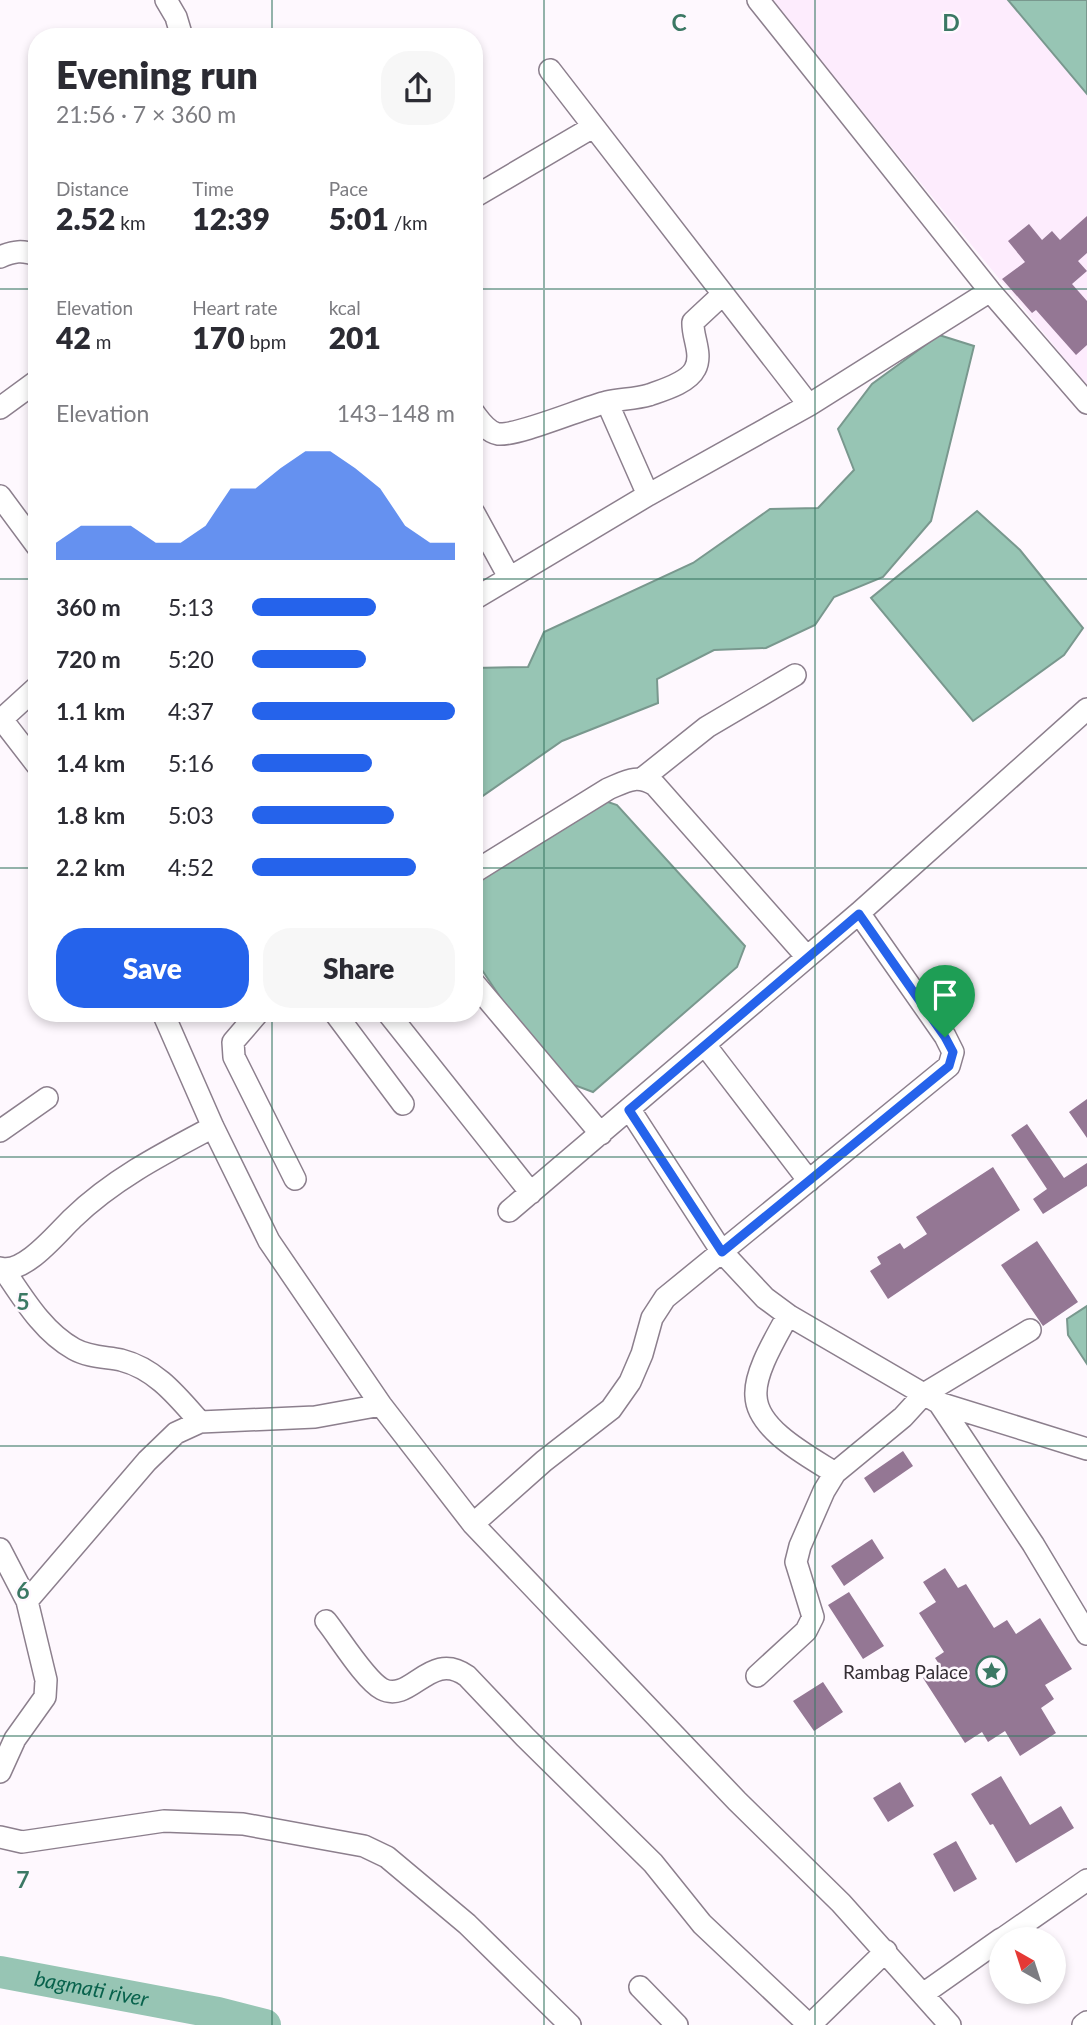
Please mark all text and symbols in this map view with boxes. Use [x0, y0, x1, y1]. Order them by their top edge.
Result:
text: C [671, 8, 687, 36]
text: D [942, 8, 960, 36]
text: Evening run [56, 51, 258, 97]
button: share [381, 51, 455, 125]
text: 21:56 · 7 × 360 m [56, 100, 236, 128]
text: Distance [56, 177, 129, 200]
text: Time [192, 177, 234, 200]
text: Pace [329, 177, 368, 200]
text: 2.52 [56, 200, 115, 236]
text: 12:39 [192, 200, 270, 236]
text: 5:01 [329, 200, 389, 236]
text: km [115, 211, 146, 234]
text: /km [389, 211, 428, 234]
text: Elevation [56, 296, 133, 319]
text: Heart rate [192, 296, 278, 319]
text: kcal [329, 296, 361, 319]
text: 42 [56, 319, 91, 355]
text: 170 [192, 319, 245, 355]
text: 201 [329, 319, 381, 355]
text: m [91, 330, 111, 353]
text: bpm [245, 330, 286, 353]
text: Elevation [56, 399, 149, 427]
text: 143–148 m [337, 399, 455, 427]
text: 360 m [56, 593, 121, 621]
text: 5:13 [168, 593, 214, 621]
text: 720 m [56, 645, 121, 673]
text: 5:20 [168, 645, 214, 673]
text: 1.1 km [56, 697, 125, 725]
text: 4:37 [168, 697, 214, 725]
text: 1.4 km [56, 749, 125, 777]
text: 5:16 [168, 749, 214, 777]
text: 1.8 km [56, 801, 125, 829]
text: 5:03 [168, 801, 214, 829]
text: 2.2 km [56, 853, 125, 881]
text: 4:52 [168, 853, 214, 881]
button: Save [56, 928, 249, 1008]
button: Share [263, 928, 455, 1008]
pin [915, 965, 975, 1037]
icon: arrive [926, 976, 964, 1014]
text: 5 [16, 1287, 30, 1315]
text: 6 [16, 1576, 30, 1604]
place icon: Rambag Palace [974, 1655, 1008, 1689]
place label: Rambag Palace [843, 1660, 968, 1683]
text: 7 [16, 1865, 30, 1893]
north arrow [989, 1927, 1066, 2004]
map controls [989, 1927, 1066, 2004]
water label: bagmati river [33, 1965, 151, 2011]

